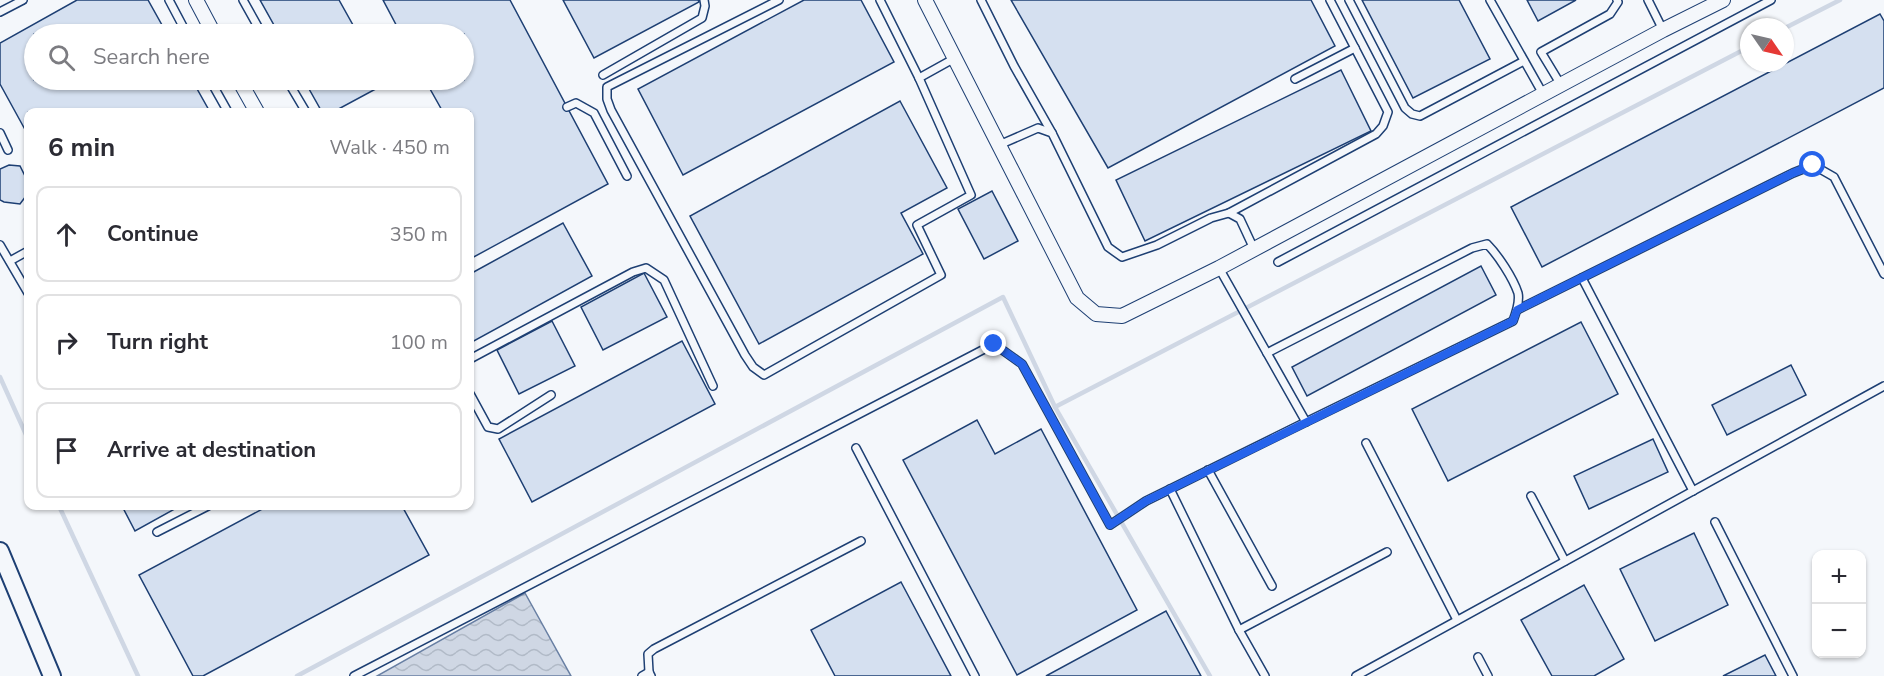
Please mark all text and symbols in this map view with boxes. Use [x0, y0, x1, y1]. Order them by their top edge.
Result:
north arrow [1740, 18, 1794, 72]
search box [24, 24, 474, 90]
icon: search [45, 41, 78, 74]
text: Search here [93, 42, 210, 72]
text: 6 min [48, 130, 115, 165]
text: Walk · 450 m [330, 134, 450, 161]
route start [1799, 151, 1825, 177]
icon: ahead [50, 218, 83, 251]
text: Continue [107, 219, 198, 249]
text: 350 m [390, 221, 448, 248]
icon: right [50, 326, 83, 359]
text: Turn right [107, 327, 208, 357]
text: 100 m [390, 329, 448, 356]
route end [980, 330, 1006, 356]
icon: arrive [50, 434, 83, 467]
text: Arrive at destination [107, 435, 316, 465]
map controls [1812, 550, 1866, 658]
button: + [1812, 550, 1866, 604]
button: − [1812, 604, 1866, 658]

